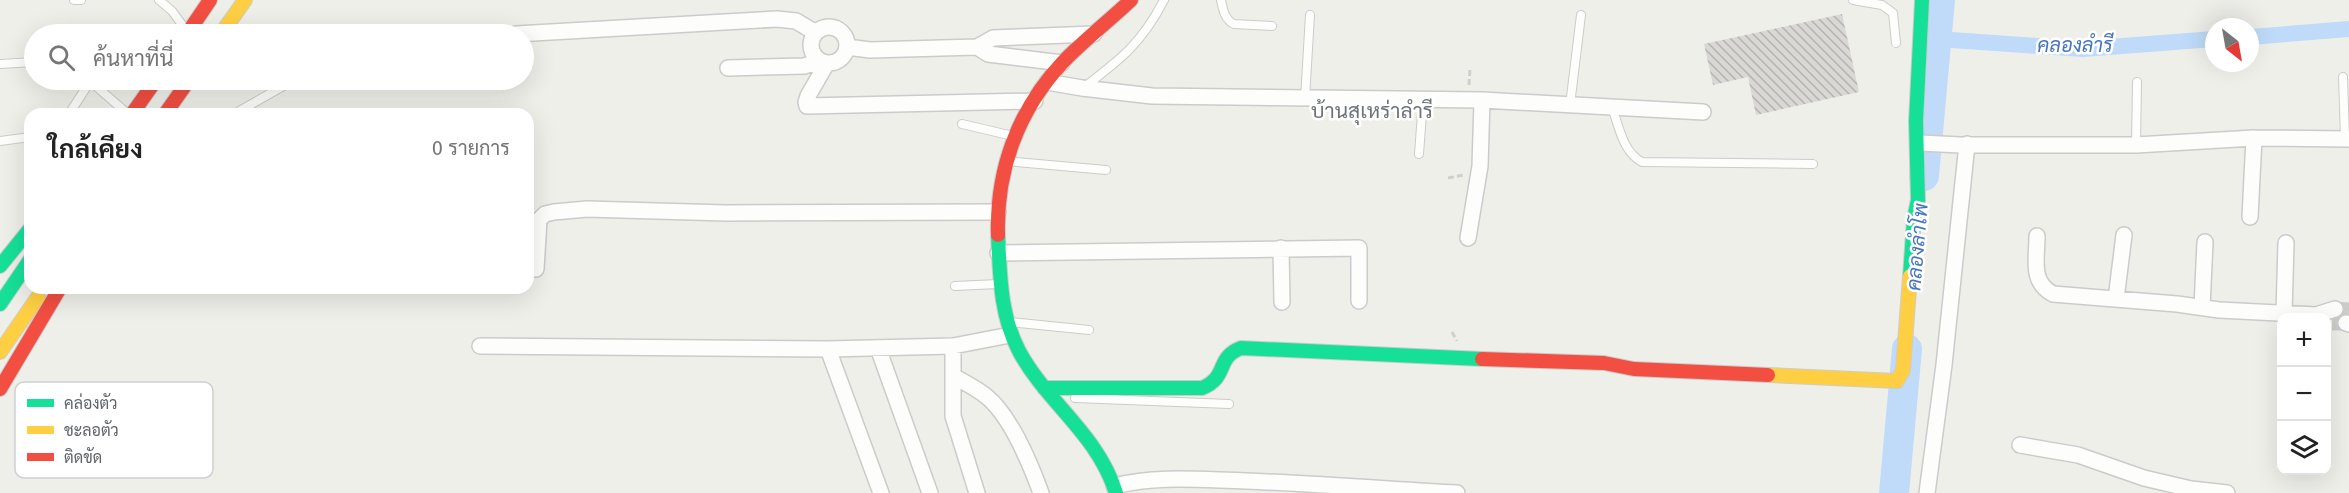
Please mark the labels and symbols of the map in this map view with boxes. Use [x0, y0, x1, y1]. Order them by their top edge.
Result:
north arrow [2205, 18, 2259, 72]
water label: คลองลำรี [2037, 32, 2114, 57]
district label: บ้านสุเหร่าลำรี [1311, 98, 1433, 125]
water label: คลองลำโพ [1900, 202, 1933, 292]
legend [15, 382, 213, 478]
text: คล่องตัว [64, 393, 118, 413]
text: ชะลอตัว [64, 420, 119, 440]
text: ติดขัด [64, 447, 102, 467]

